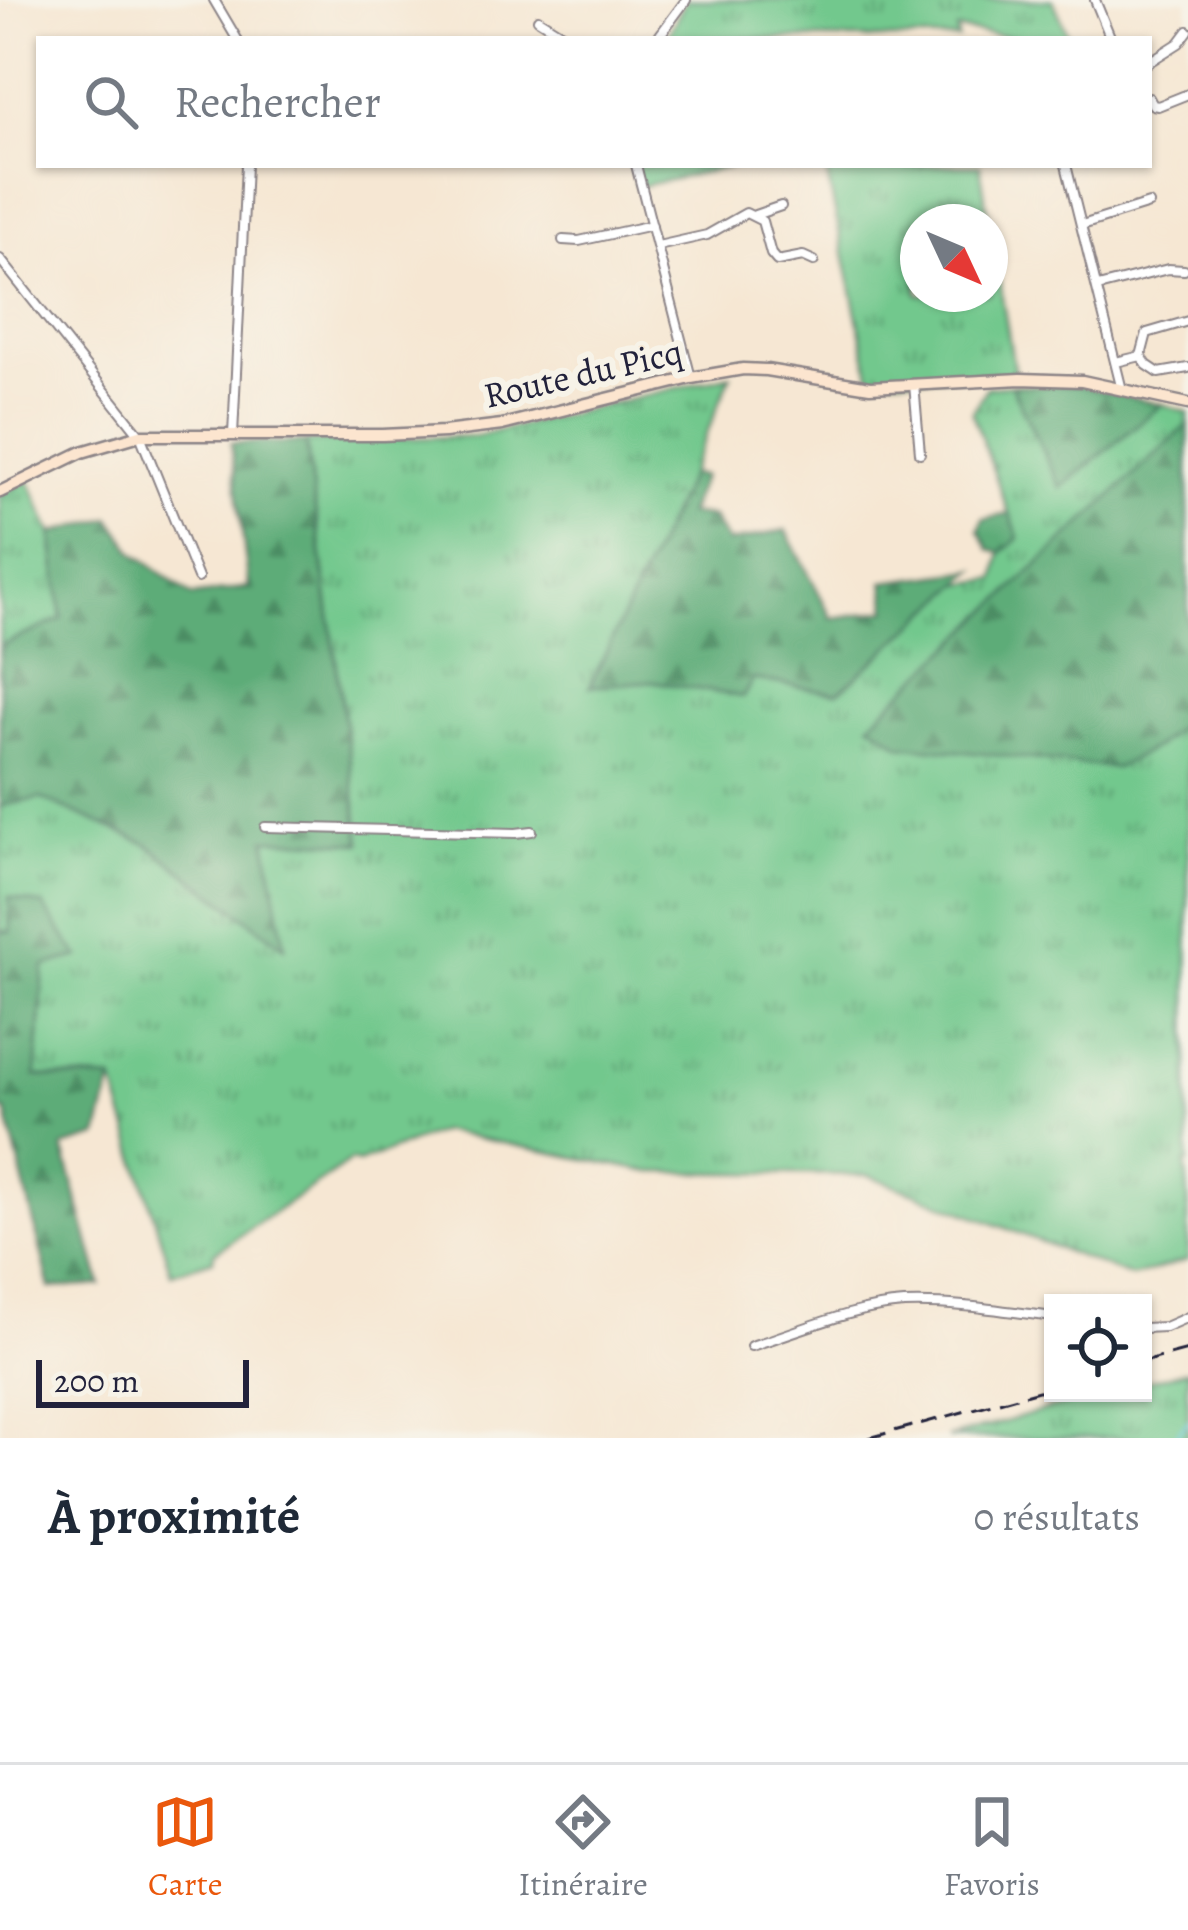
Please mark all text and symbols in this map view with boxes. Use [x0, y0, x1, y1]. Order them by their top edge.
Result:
search box [36, 36, 1152, 168]
icon: search [78, 69, 144, 135]
text: Rechercher [174, 71, 381, 133]
north arrow [900, 204, 1008, 312]
street label: Route du Picq [479, 326, 687, 420]
map controls [1044, 1294, 1152, 1402]
button: locate [1044, 1294, 1152, 1402]
scale bar [36, 1354, 249, 1407]
text: 200 m [54, 1358, 139, 1403]
text: À proximité [48, 1481, 300, 1551]
text: 0 résultats [974, 1490, 1140, 1543]
tab: Carte [148, 1789, 222, 1906]
tab: Itinéraire [519, 1789, 648, 1906]
tab: Favoris [944, 1789, 1040, 1906]

